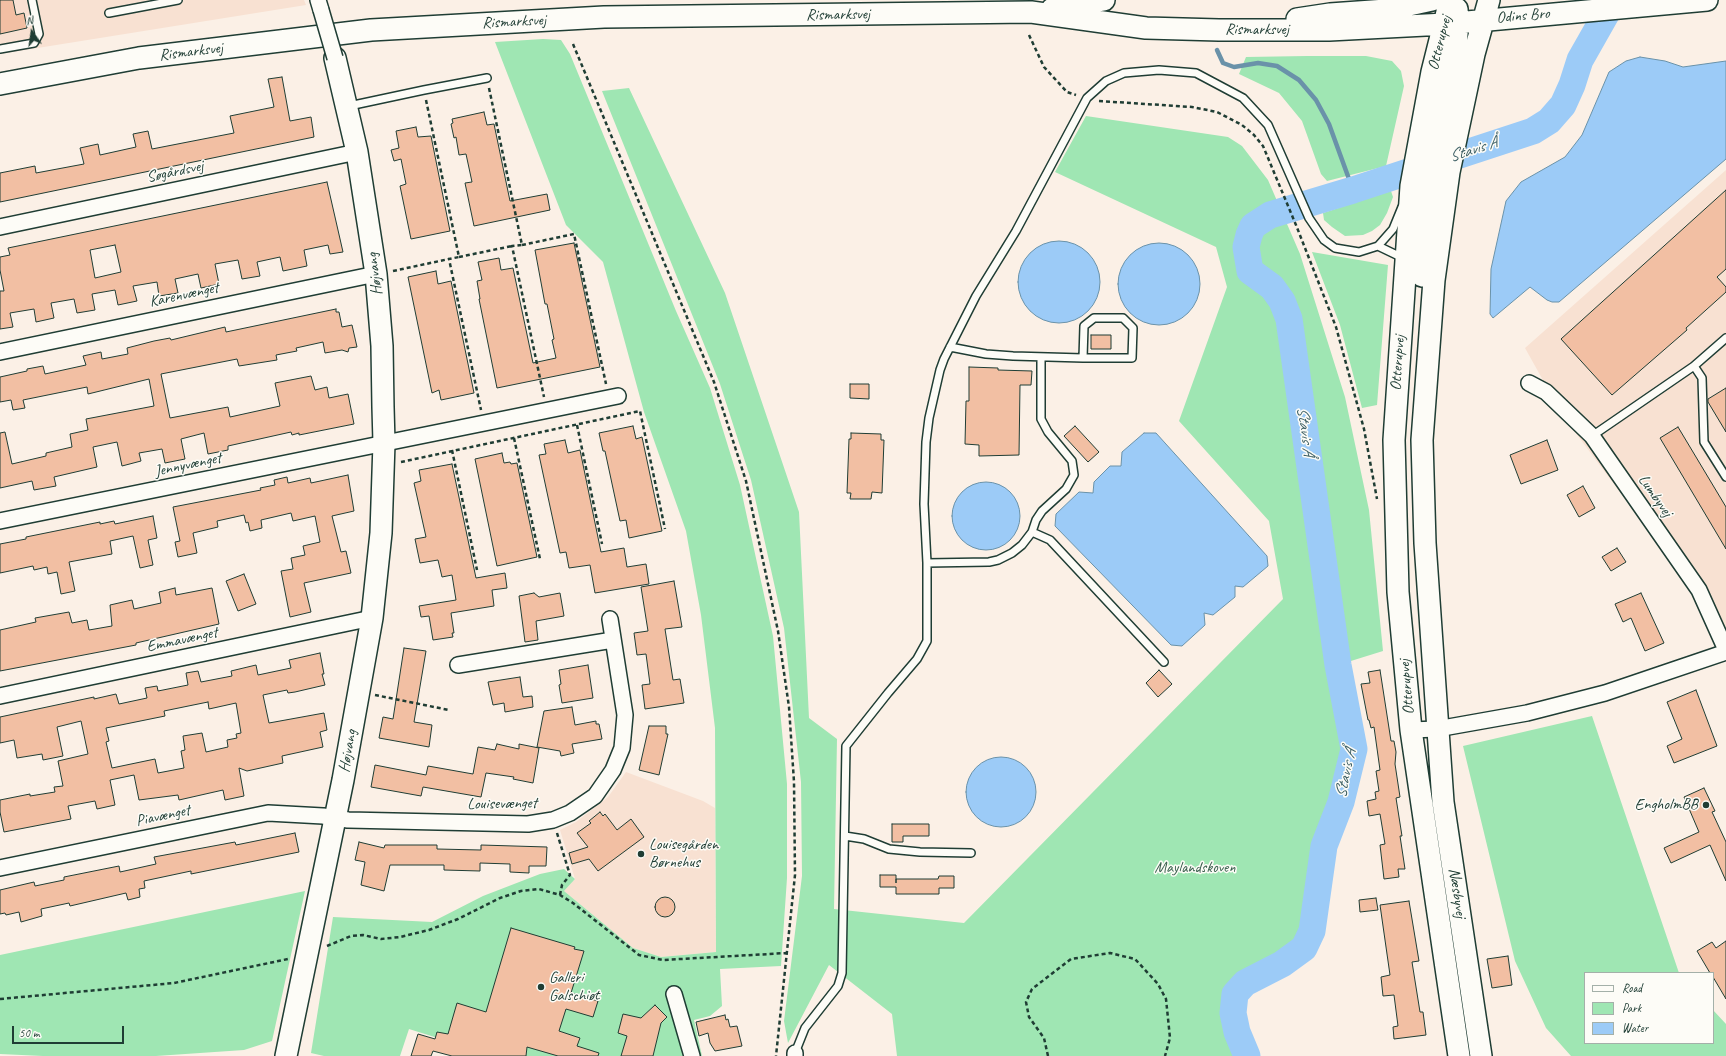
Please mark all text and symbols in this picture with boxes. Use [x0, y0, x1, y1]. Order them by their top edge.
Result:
street label: Odins Bro [1496, 4, 1550, 28]
street label: Rismarksvej [806, 5, 870, 25]
street label: Rismarksvej [482, 11, 546, 33]
north arrow [12, 12, 52, 52]
text: N [24, 13, 34, 28]
street label: Otterupvej [1424, 14, 1456, 72]
street label: Rismarksvej [1225, 20, 1289, 40]
street label: Rismarksvej [158, 39, 224, 65]
water label: Stavis Å [1447, 133, 1499, 167]
street label: Søgårdsvej [145, 157, 205, 187]
street label: Højvang [363, 251, 387, 297]
street label: Karenvænget [148, 278, 220, 312]
street label: Otterupvej [1386, 335, 1410, 391]
water label: Stavis Å [1291, 405, 1319, 457]
street label: Jennyvænget [153, 449, 223, 481]
street label: Lumbyvej [1634, 471, 1676, 521]
street label: Emmavænget [145, 623, 219, 657]
street label: Otterupvej [1395, 659, 1419, 715]
street label: Højvang [335, 728, 361, 774]
water label: Stavis Å [1331, 748, 1361, 800]
street label: Louisevænget [467, 794, 537, 814]
place label: EngholmBB [1635, 795, 1698, 815]
marker: EngholmBB [1701, 800, 1711, 810]
street label: Piavænget [134, 801, 192, 831]
place label: Louisegården Børnehus [649, 835, 718, 873]
marker: Louisegården Børnehus [636, 849, 646, 859]
park label: Maylandskoven [1155, 858, 1235, 878]
street label: Næsbyvej [1444, 867, 1470, 919]
place label: Galleri Galschiøt [549, 968, 599, 1006]
legend [1584, 972, 1714, 1044]
text: Road [1622, 980, 1642, 996]
marker: Galleri Galschiøt [536, 982, 546, 992]
text: Park [1622, 1000, 1641, 1016]
scale bar [14, 1018, 126, 1044]
text: Water [1622, 1020, 1648, 1036]
text: 50 m [19, 1025, 39, 1041]

